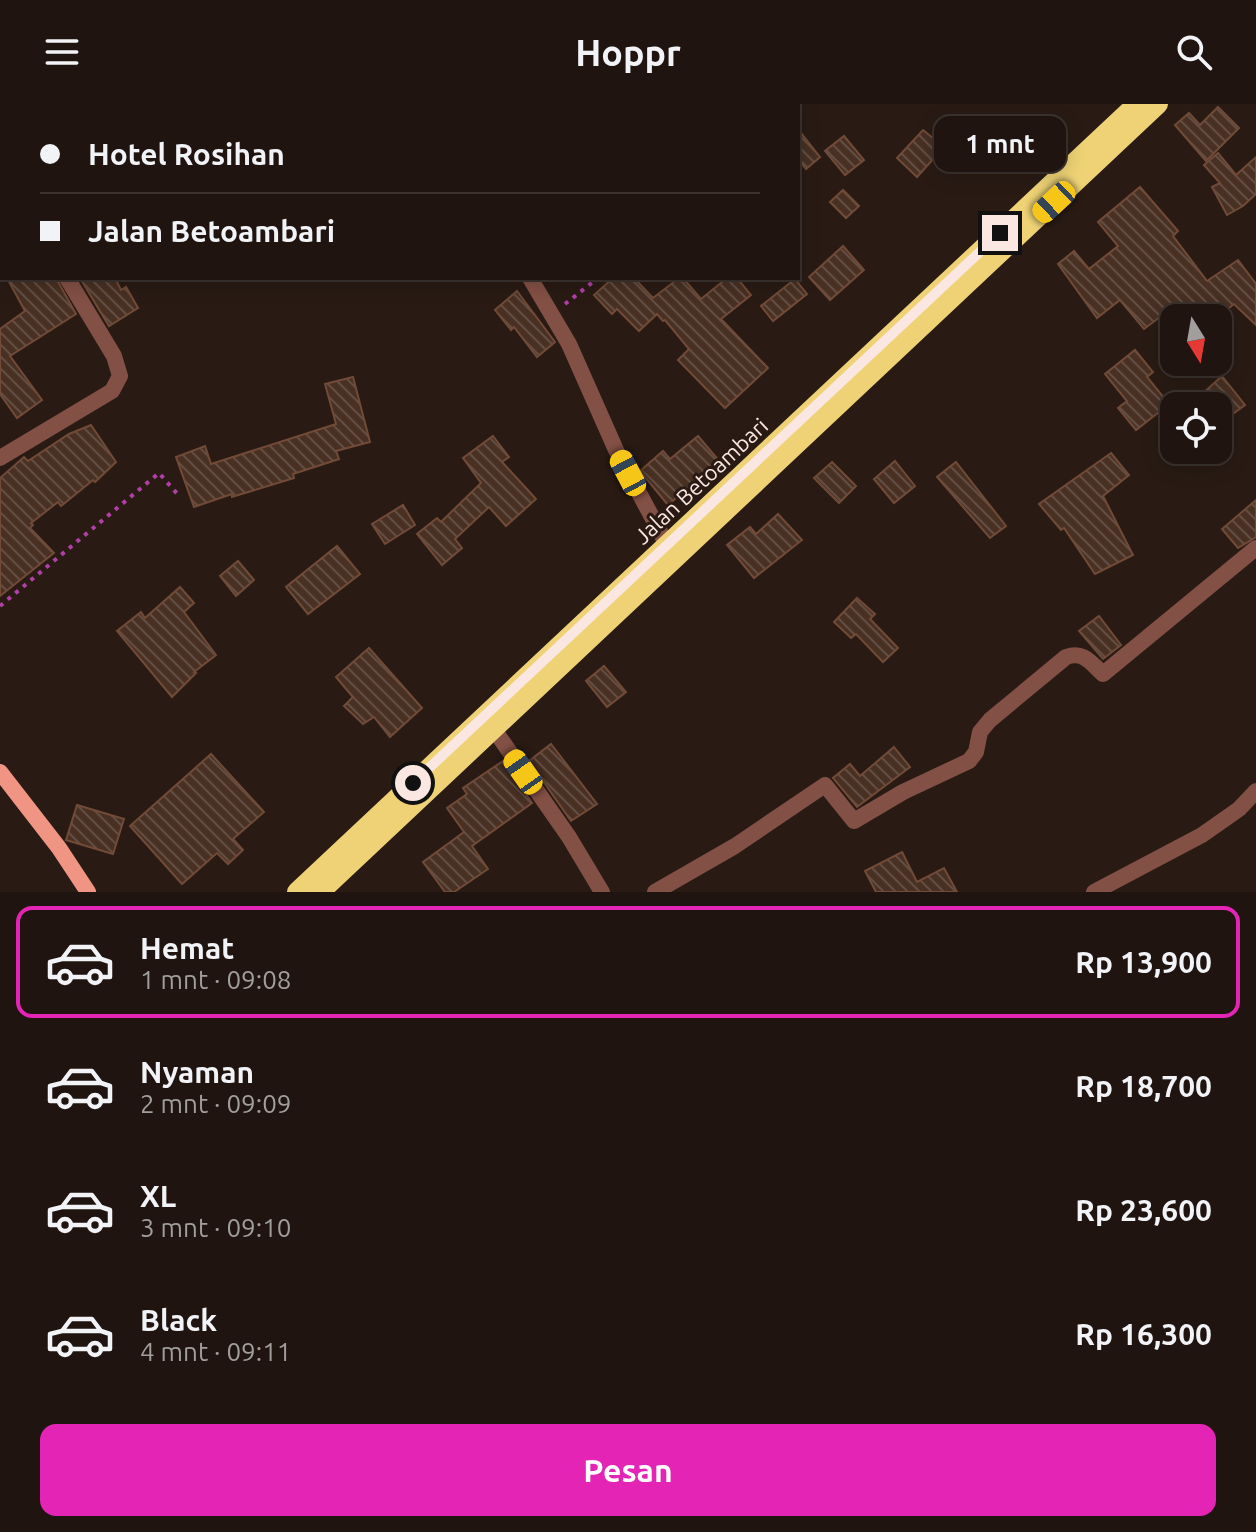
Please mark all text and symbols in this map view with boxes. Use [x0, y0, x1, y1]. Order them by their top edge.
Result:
icon: menu [40, 30, 84, 74]
icon: search [1172, 30, 1216, 74]
text: Hoppr [575, 32, 681, 73]
callout: 1 mnt [934, 117, 1066, 173]
text: 1 mnt [965, 129, 1035, 158]
text: Hotel Rosihan [88, 137, 285, 171]
car [1028, 177, 1080, 227]
text: Jalan Betoambari [88, 214, 335, 248]
route end [982, 215, 1018, 251]
north arrow [1160, 304, 1232, 376]
map controls [1160, 304, 1232, 464]
button: locate [1160, 392, 1232, 464]
street label: Jalan Betoambari [629, 413, 772, 549]
car [606, 446, 650, 500]
car [499, 745, 547, 799]
route start [395, 765, 431, 801]
icon: car [44, 926, 116, 998]
text: Hemat [140, 931, 234, 965]
text: Rp 13,900 [1075, 945, 1212, 979]
text: 1 mnt · 09:08 [140, 965, 291, 994]
icon: car [44, 1050, 116, 1122]
text: Nyaman [140, 1055, 254, 1089]
text: Rp 18,700 [1075, 1069, 1212, 1103]
text: 2 mnt · 09:09 [140, 1089, 291, 1118]
icon: car [44, 1174, 116, 1246]
text: XL [140, 1179, 176, 1213]
text: Rp 23,600 [1075, 1193, 1212, 1227]
text: 3 mnt · 09:10 [140, 1213, 291, 1242]
icon: car [44, 1298, 116, 1370]
text: Black [140, 1303, 217, 1337]
text: Rp 16,300 [1075, 1317, 1212, 1351]
text: 4 mnt · 09:11 [140, 1337, 291, 1366]
button: Pesan [40, 1424, 1216, 1516]

